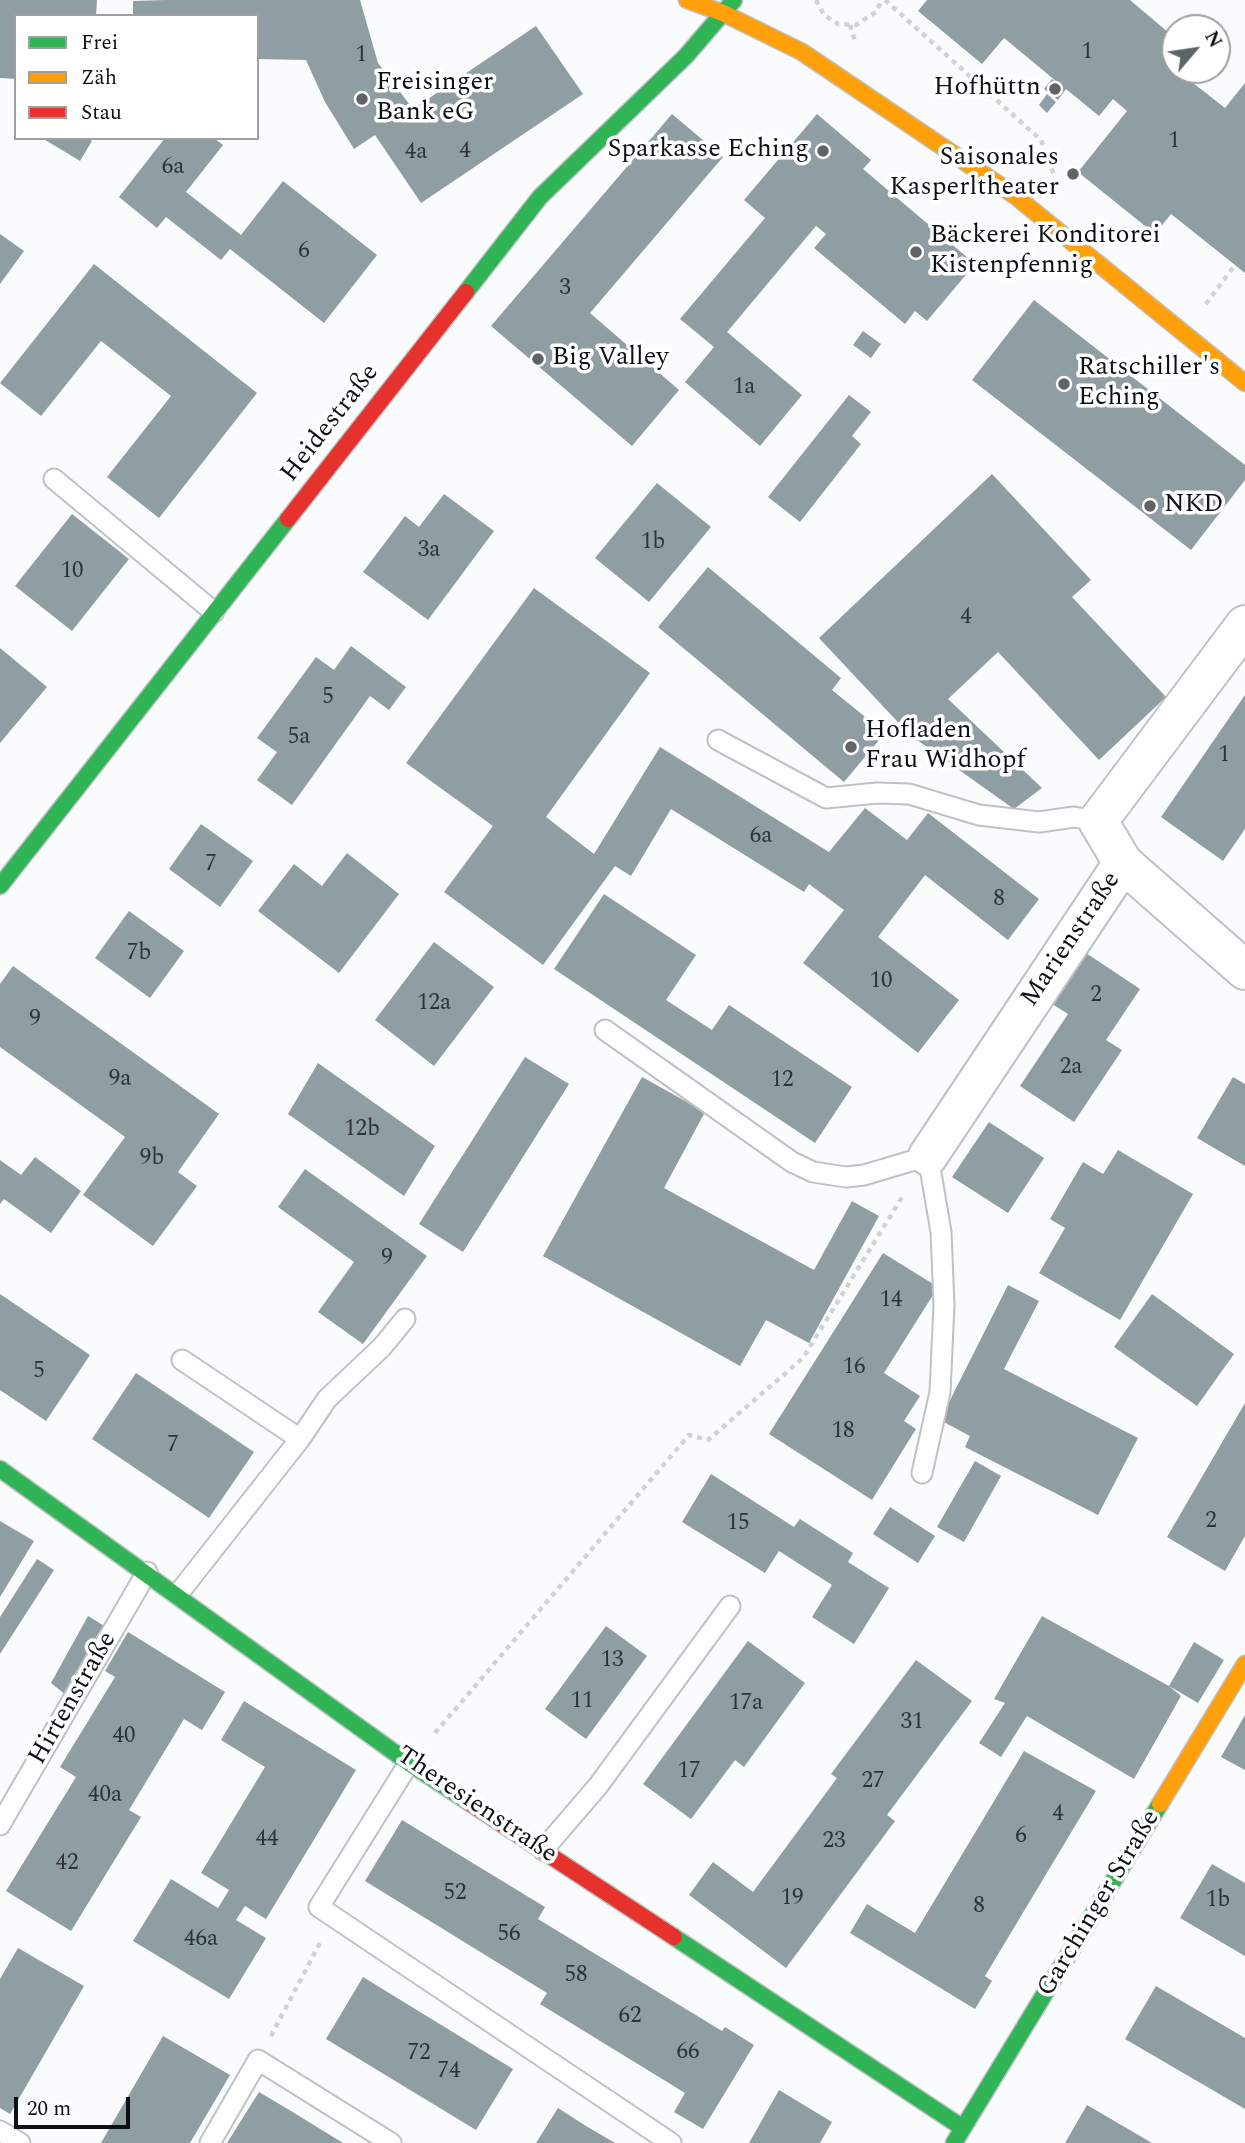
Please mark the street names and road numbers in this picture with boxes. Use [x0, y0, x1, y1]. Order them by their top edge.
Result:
street label: Heidestraße [275, 359, 387, 489]
street label: Marienstraße [1016, 867, 1128, 1013]
street label: Hirtenstraße [23, 1627, 125, 1771]
street label: Theresienstraße [390, 1741, 562, 1871]
street label: Garchinger Straße [1032, 1805, 1168, 2003]

